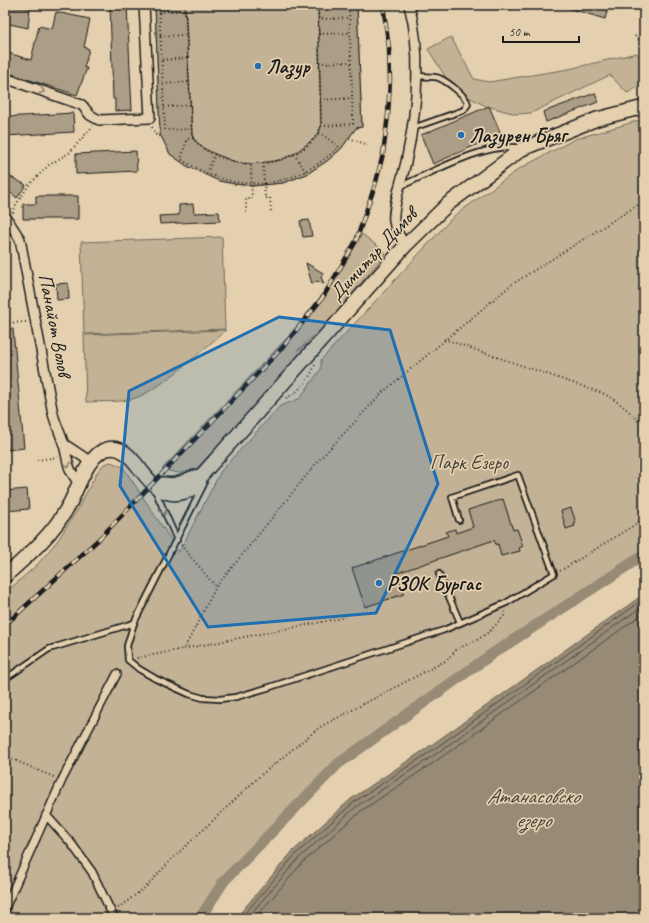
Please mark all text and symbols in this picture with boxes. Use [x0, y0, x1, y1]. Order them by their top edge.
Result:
scale bar [503, 18, 579, 44]
text: 50 m [509, 24, 531, 40]
place label: Лазур [266, 54, 312, 80]
marker: Лазур [253, 61, 263, 71]
one-way arrow [38, 86, 45, 95]
place label: Лазурен Бряг [469, 123, 569, 149]
marker: Лазурен Бряг [456, 130, 466, 140]
street label: Димитър Димов [324, 199, 425, 306]
street label: Панайот Волов [33, 272, 78, 382]
park label: Парк Езеро [430, 450, 509, 475]
one-way arrow [63, 461, 72, 468]
one-way arrow [160, 508, 168, 515]
place label: РЗОК Бургас [387, 571, 482, 596]
marker: РЗОК Бургас [374, 578, 384, 588]
water label: Атанасовско езеро [487, 783, 582, 834]

